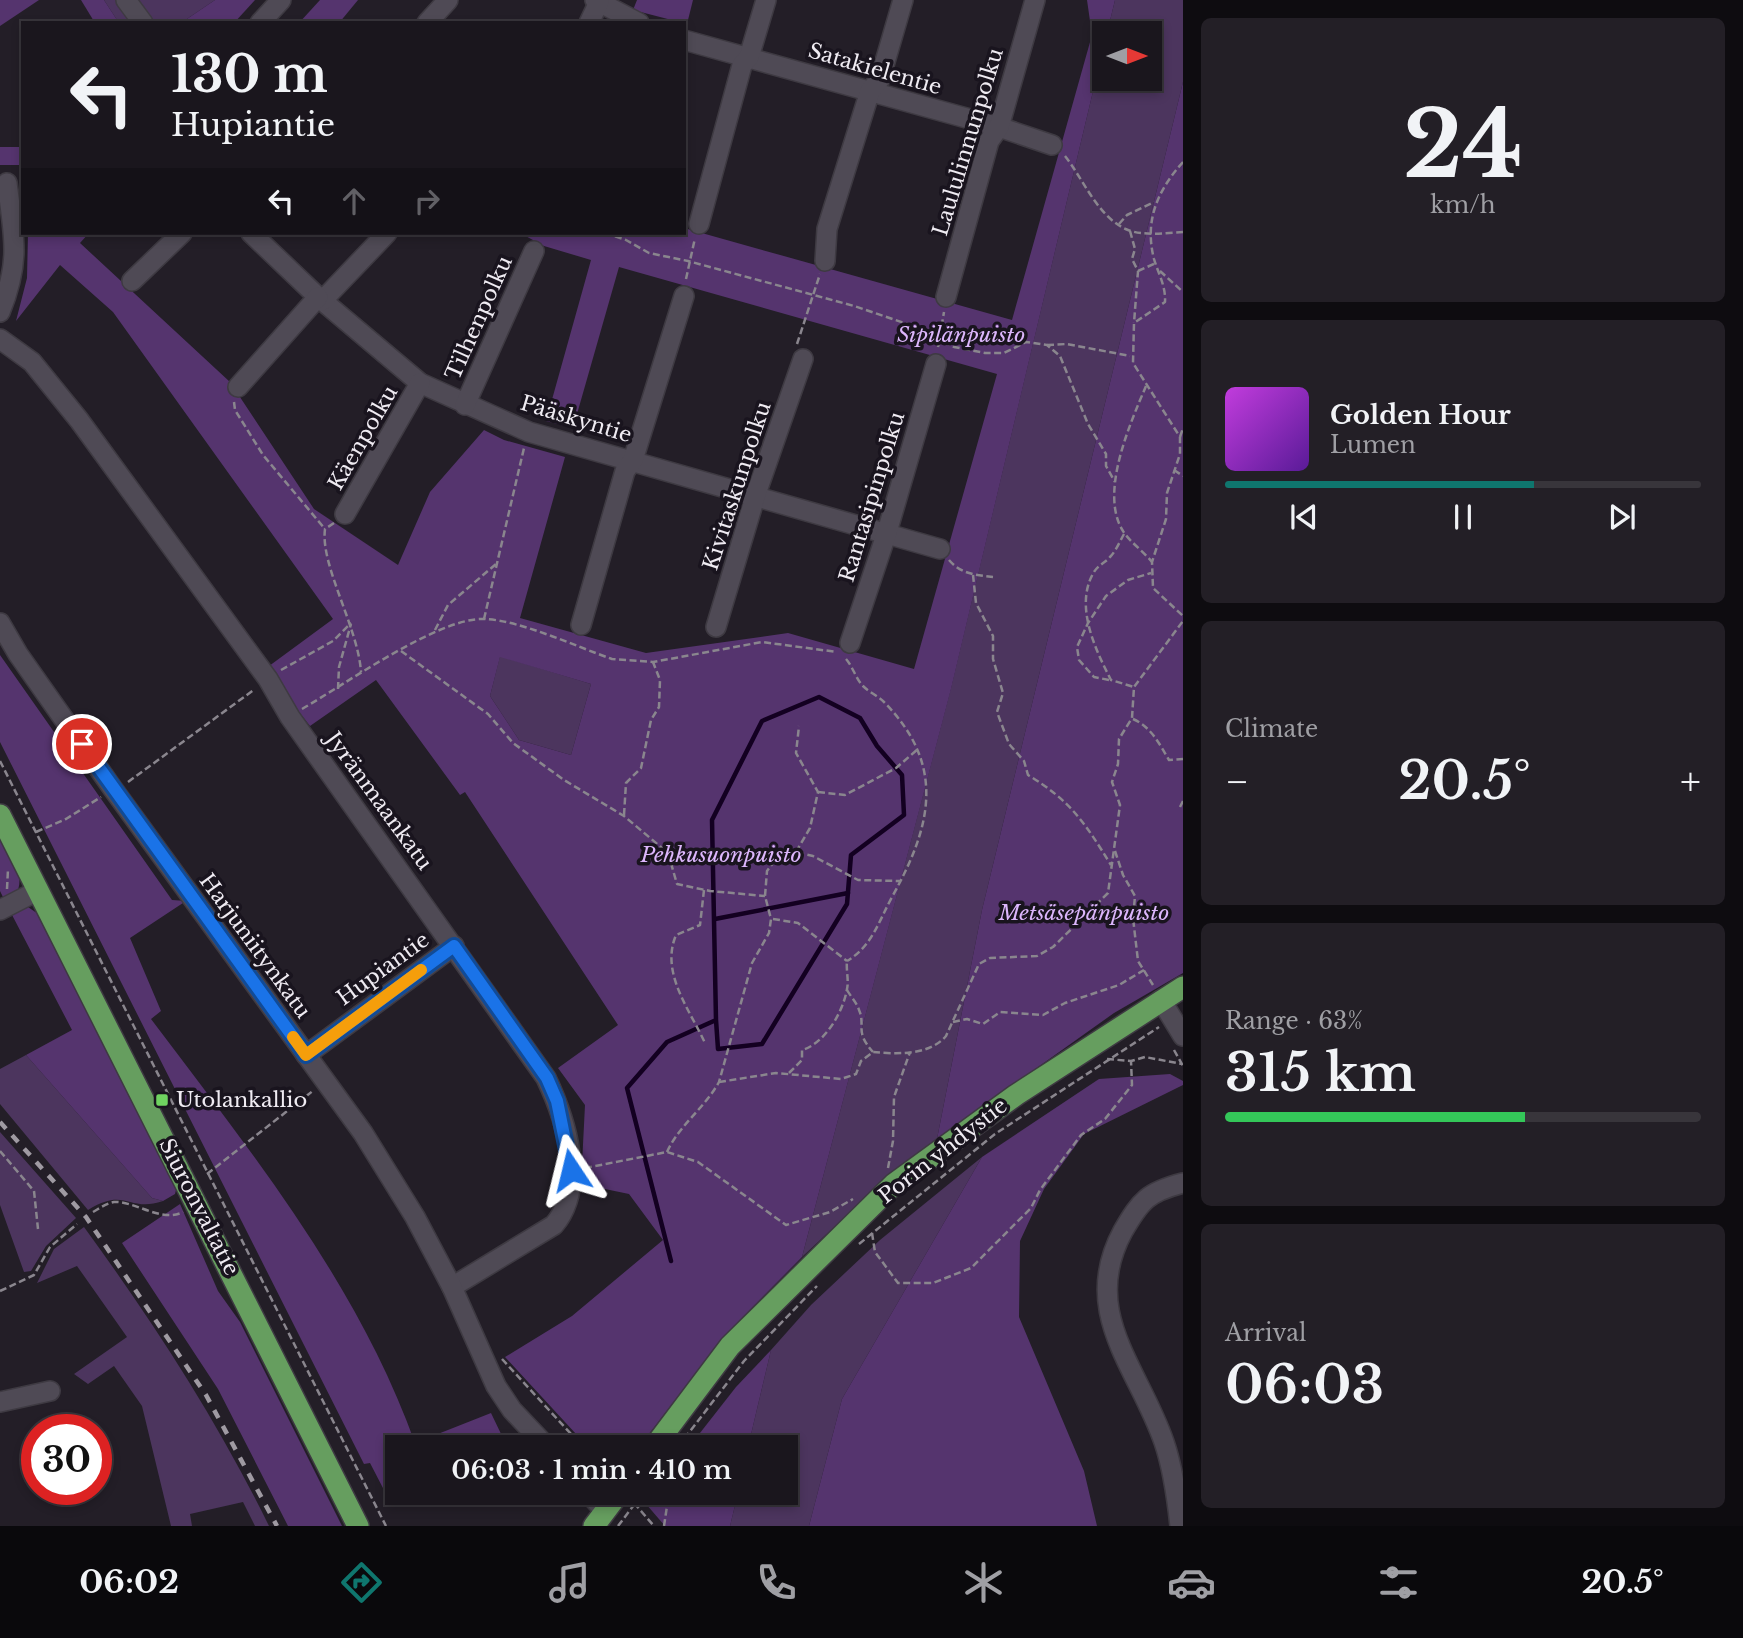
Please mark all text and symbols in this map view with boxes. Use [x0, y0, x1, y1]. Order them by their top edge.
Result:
north arrow [1092, 21, 1162, 91]
map controls [1092, 21, 1162, 91]
street label: Satakielentie [805, 38, 945, 100]
text: 130 m [171, 44, 328, 105]
street label: Laululinnunpolku [927, 45, 1009, 239]
icon: left [56, 49, 147, 140]
text: 24 [1403, 89, 1523, 202]
text: Hupiantie [171, 105, 335, 145]
icon: left [262, 182, 300, 220]
icon: ahead [335, 182, 373, 220]
icon: right [408, 182, 446, 220]
text: km/h [1430, 191, 1496, 219]
street label: Tilhenpolku [440, 252, 518, 384]
park label: Sipilänpuisto [897, 322, 1025, 348]
street label: Käenpolku [323, 381, 403, 495]
street label: Pääskyntie [517, 390, 635, 448]
street label: Kivitaskunpolku [697, 398, 777, 574]
text: Golden Hour [1330, 399, 1511, 431]
street label: Rantasipinpolku [834, 409, 910, 585]
text: Lumen [1330, 431, 1416, 459]
icon: previous [1285, 498, 1323, 536]
icon: pause [1444, 498, 1482, 536]
icon: next [1603, 498, 1641, 536]
pin [52, 714, 112, 774]
text: Climate [1225, 715, 1318, 743]
icon: arrive [63, 725, 101, 763]
street label: Jyränmaankatu [318, 725, 438, 875]
text: 20.5° [1398, 749, 1531, 813]
text: − [1225, 758, 1249, 805]
text: + [1680, 758, 1701, 805]
park label: Pehkusuonpuisto [639, 842, 802, 868]
street label: Harjuniitynkatu [194, 868, 316, 1024]
park label: Metsäsepänpuisto [998, 900, 1169, 926]
street label: Hupiantie [332, 927, 434, 1011]
text: Range · 63% [1225, 1007, 1363, 1035]
text: 315 km [1225, 1041, 1416, 1105]
place label: Utolankallio [176, 1087, 307, 1113]
marker: Utolankallio [154, 1092, 170, 1108]
street label: Porin yhdystie [873, 1093, 1013, 1209]
position arrow [534, 1133, 608, 1207]
street label: Siuronvaltatie [153, 1134, 245, 1280]
text: Arrival [1225, 1319, 1306, 1347]
text: 06:03 [1225, 1353, 1384, 1417]
speed limit sign: 30 [21, 1414, 112, 1505]
text: 06:03 · 1 min · 410 m [451, 1454, 732, 1486]
icon: directions [337, 1558, 386, 1607]
icon: music [545, 1558, 594, 1607]
icon: phone [752, 1558, 801, 1607]
icon: climate [959, 1558, 1008, 1607]
icon: car [1167, 1558, 1216, 1607]
icon: filters [1374, 1558, 1423, 1607]
text: 06:02 [79, 1562, 179, 1602]
text: 20.5° [1581, 1562, 1664, 1602]

